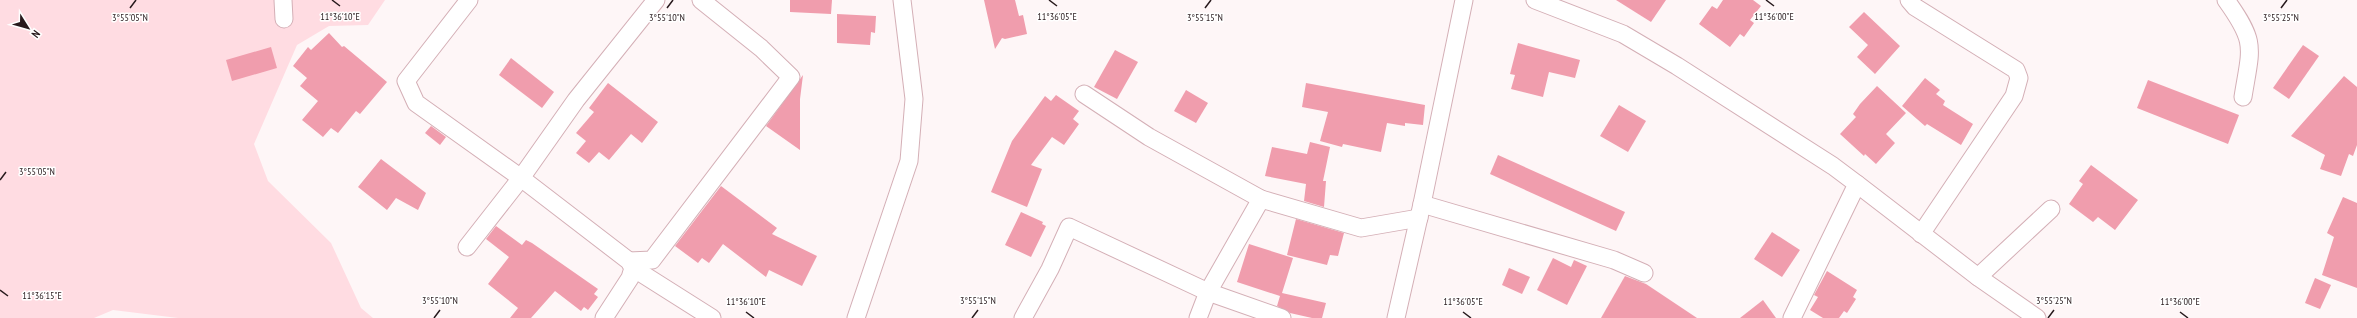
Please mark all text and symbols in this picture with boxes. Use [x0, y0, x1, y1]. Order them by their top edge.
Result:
north arrow [8, 8, 48, 48]
text: 11°36'10"E [320, 10, 360, 23]
text: 11°36'05"E [1037, 10, 1077, 23]
text: 11°36'00"E [1754, 10, 1794, 23]
text: 3°55'05"N [112, 11, 148, 24]
text: 3°55'10"N [649, 11, 685, 24]
text: 3°55'15"N [1187, 11, 1223, 24]
text: 3°55'25"N [2263, 11, 2299, 24]
text: N [29, 27, 43, 41]
text: 3°55'05"N [19, 165, 55, 178]
text: 11°36'15"E [22, 289, 62, 302]
text: 3°55'10"N [422, 294, 458, 307]
text: 3°55'15"N [960, 294, 996, 307]
text: 3°55'25"N [2036, 294, 2072, 307]
text: 11°36'10"E [726, 295, 766, 308]
text: 11°36'05"E [1443, 295, 1483, 308]
text: 11°36'00"E [2160, 295, 2200, 308]

